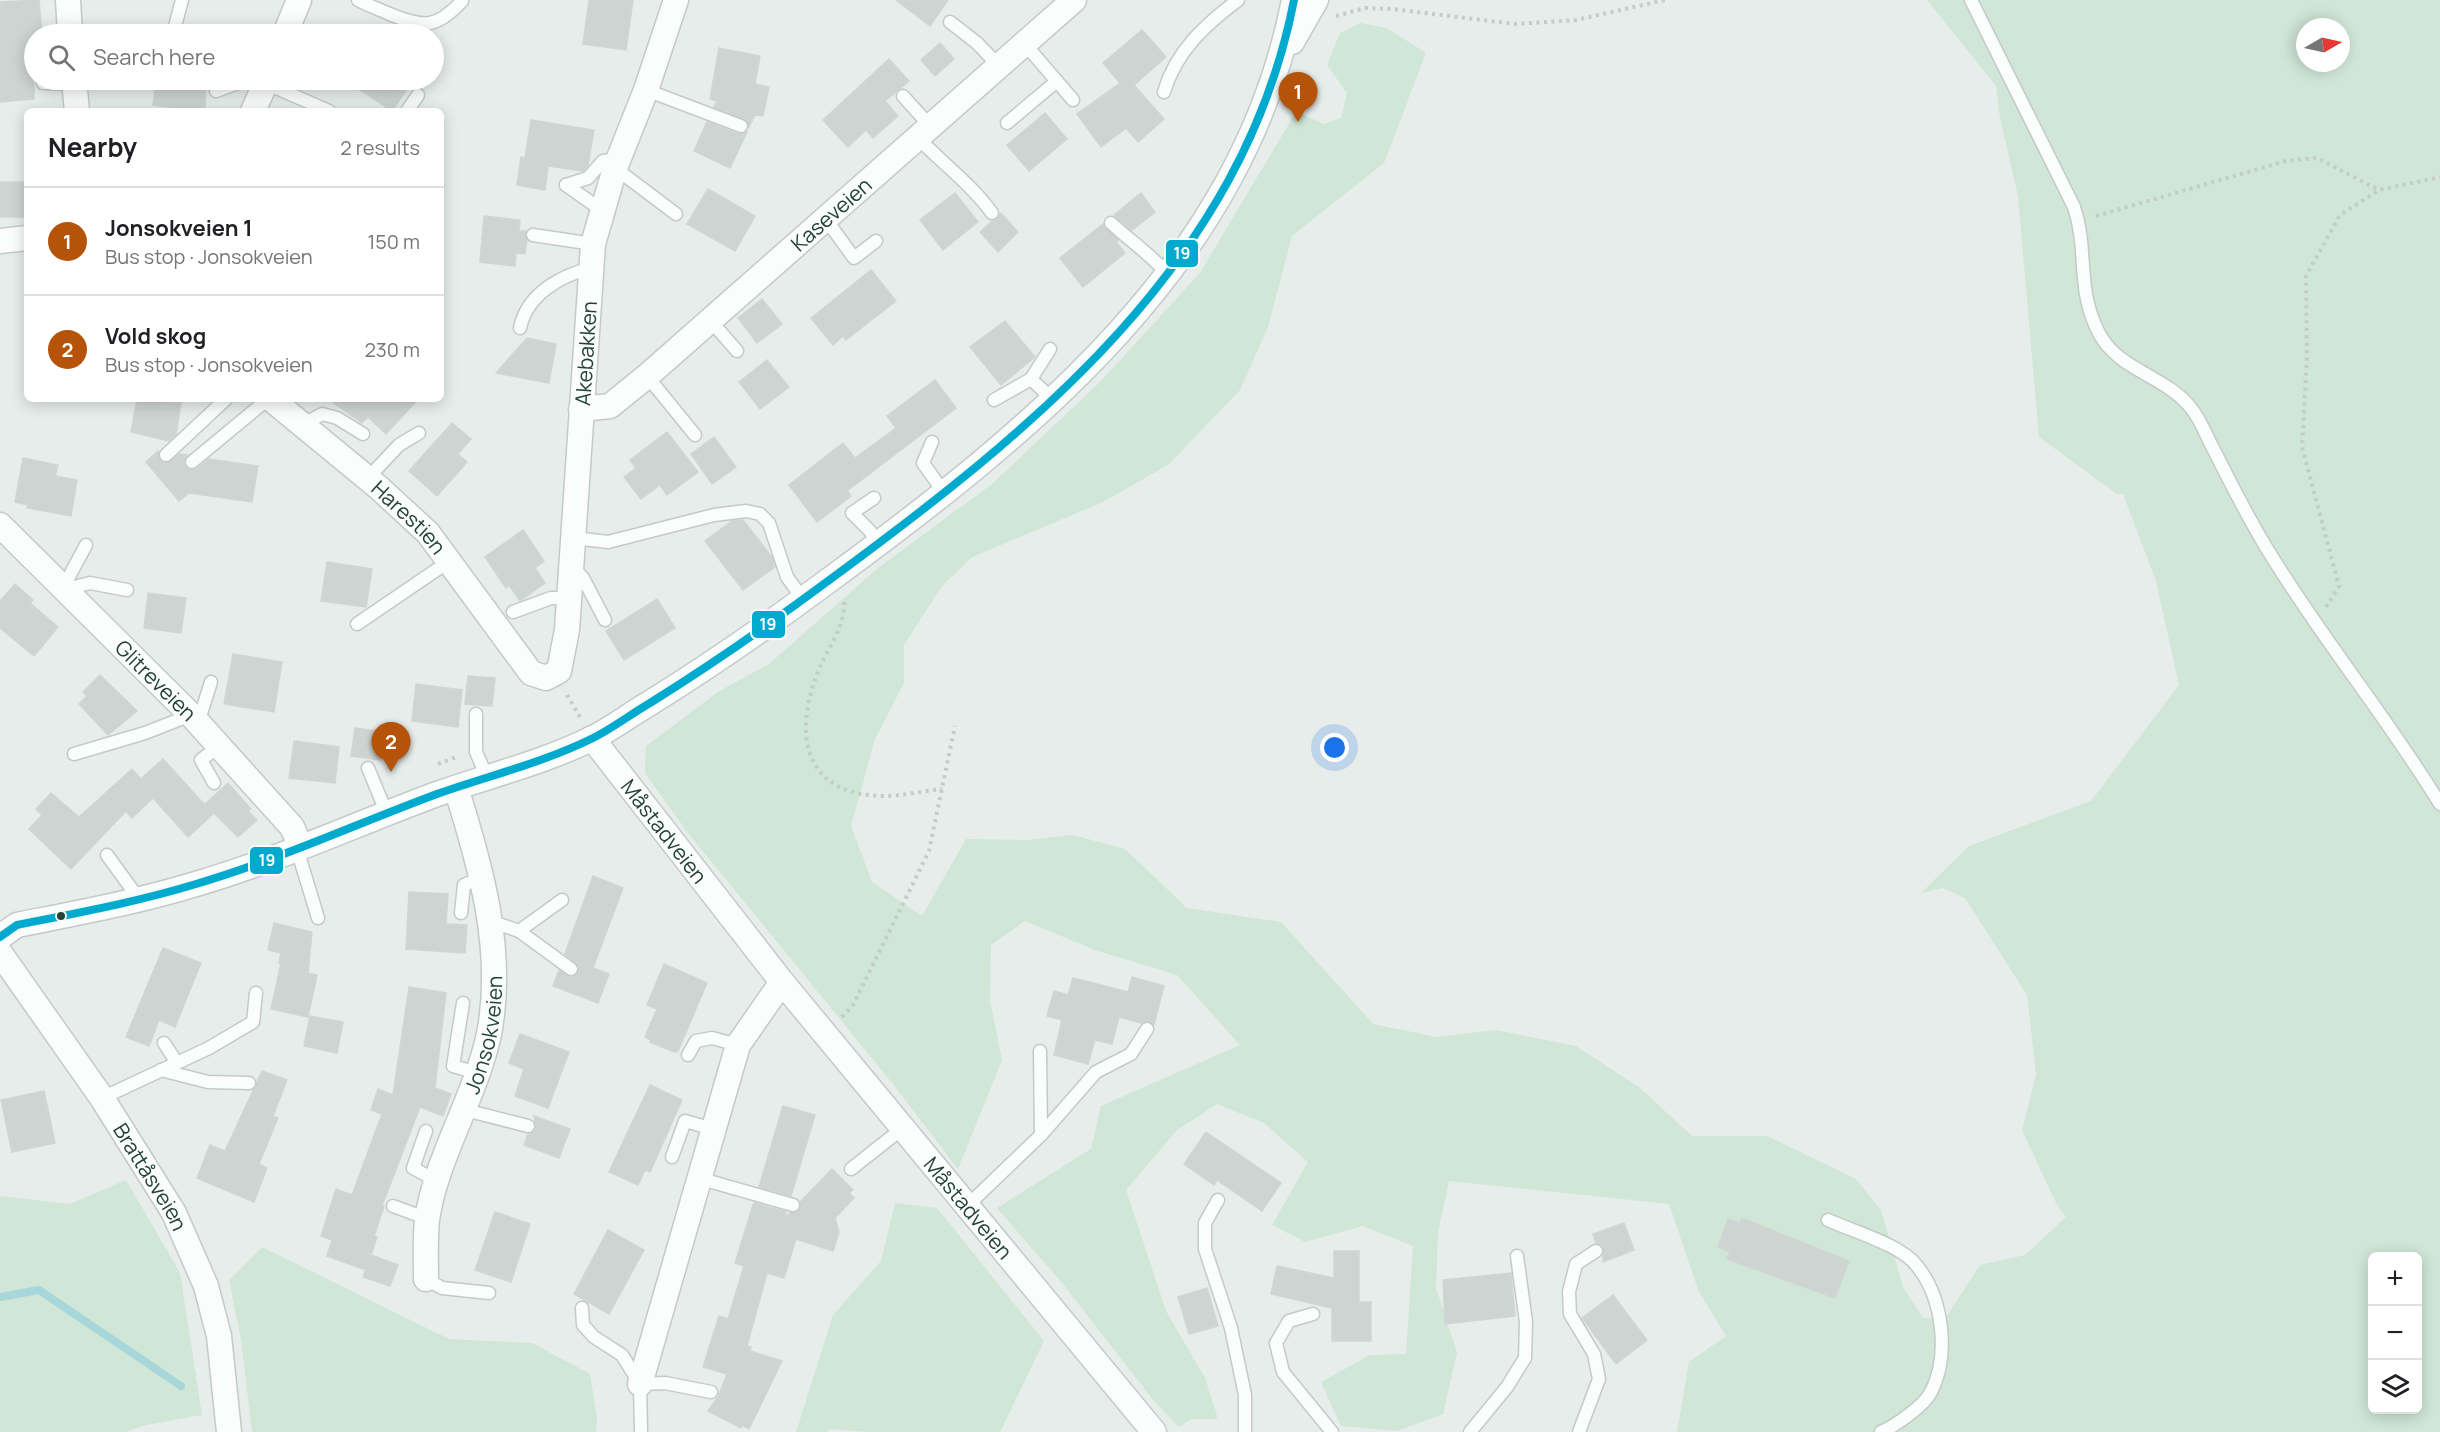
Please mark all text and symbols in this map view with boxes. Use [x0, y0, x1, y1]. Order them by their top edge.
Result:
north arrow [2296, 18, 2350, 72]
search box [24, 24, 444, 90]
icon: search [45, 41, 78, 74]
text: Search here [93, 42, 215, 72]
pin: 1 [1278, 72, 1318, 122]
text: Nearby [48, 129, 137, 165]
text: 2 results [340, 134, 420, 161]
street label: Kaseveien [785, 171, 877, 257]
text: Jonsokveien 1 [105, 213, 253, 243]
text: 1 [63, 228, 72, 255]
text: 150 m [367, 228, 420, 255]
line badge: 19 [1165, 239, 1199, 268]
text: 19 [1174, 242, 1190, 264]
text: Bus stop · Jonsokveien [105, 243, 313, 270]
street label: Akebakken [568, 300, 603, 407]
text: Vold skog [105, 321, 206, 351]
text: 2 [62, 336, 73, 363]
text: 230 m [364, 336, 420, 363]
text: Bus stop · Jonsokveien [105, 351, 313, 378]
street label: Harestien [366, 474, 453, 560]
line badge: 19 [751, 610, 786, 639]
text: 19 [760, 613, 776, 635]
street label: Glitreveien [109, 633, 203, 727]
pin: 2 [372, 722, 410, 772]
your location [1320, 733, 1349, 762]
street label: Måstadveien [615, 773, 714, 889]
line badge: 19 [249, 846, 284, 875]
text: 19 [259, 849, 275, 871]
unlabelled marker [55, 910, 67, 922]
street label: Jonsokveien [457, 975, 508, 1098]
street label: Brattåsveien [107, 1118, 194, 1235]
street label: Måstadveien [918, 1151, 1019, 1265]
map controls [2368, 1252, 2422, 1414]
button: + [2368, 1252, 2422, 1306]
button: − [2368, 1306, 2422, 1360]
button: layers [2368, 1360, 2422, 1414]

